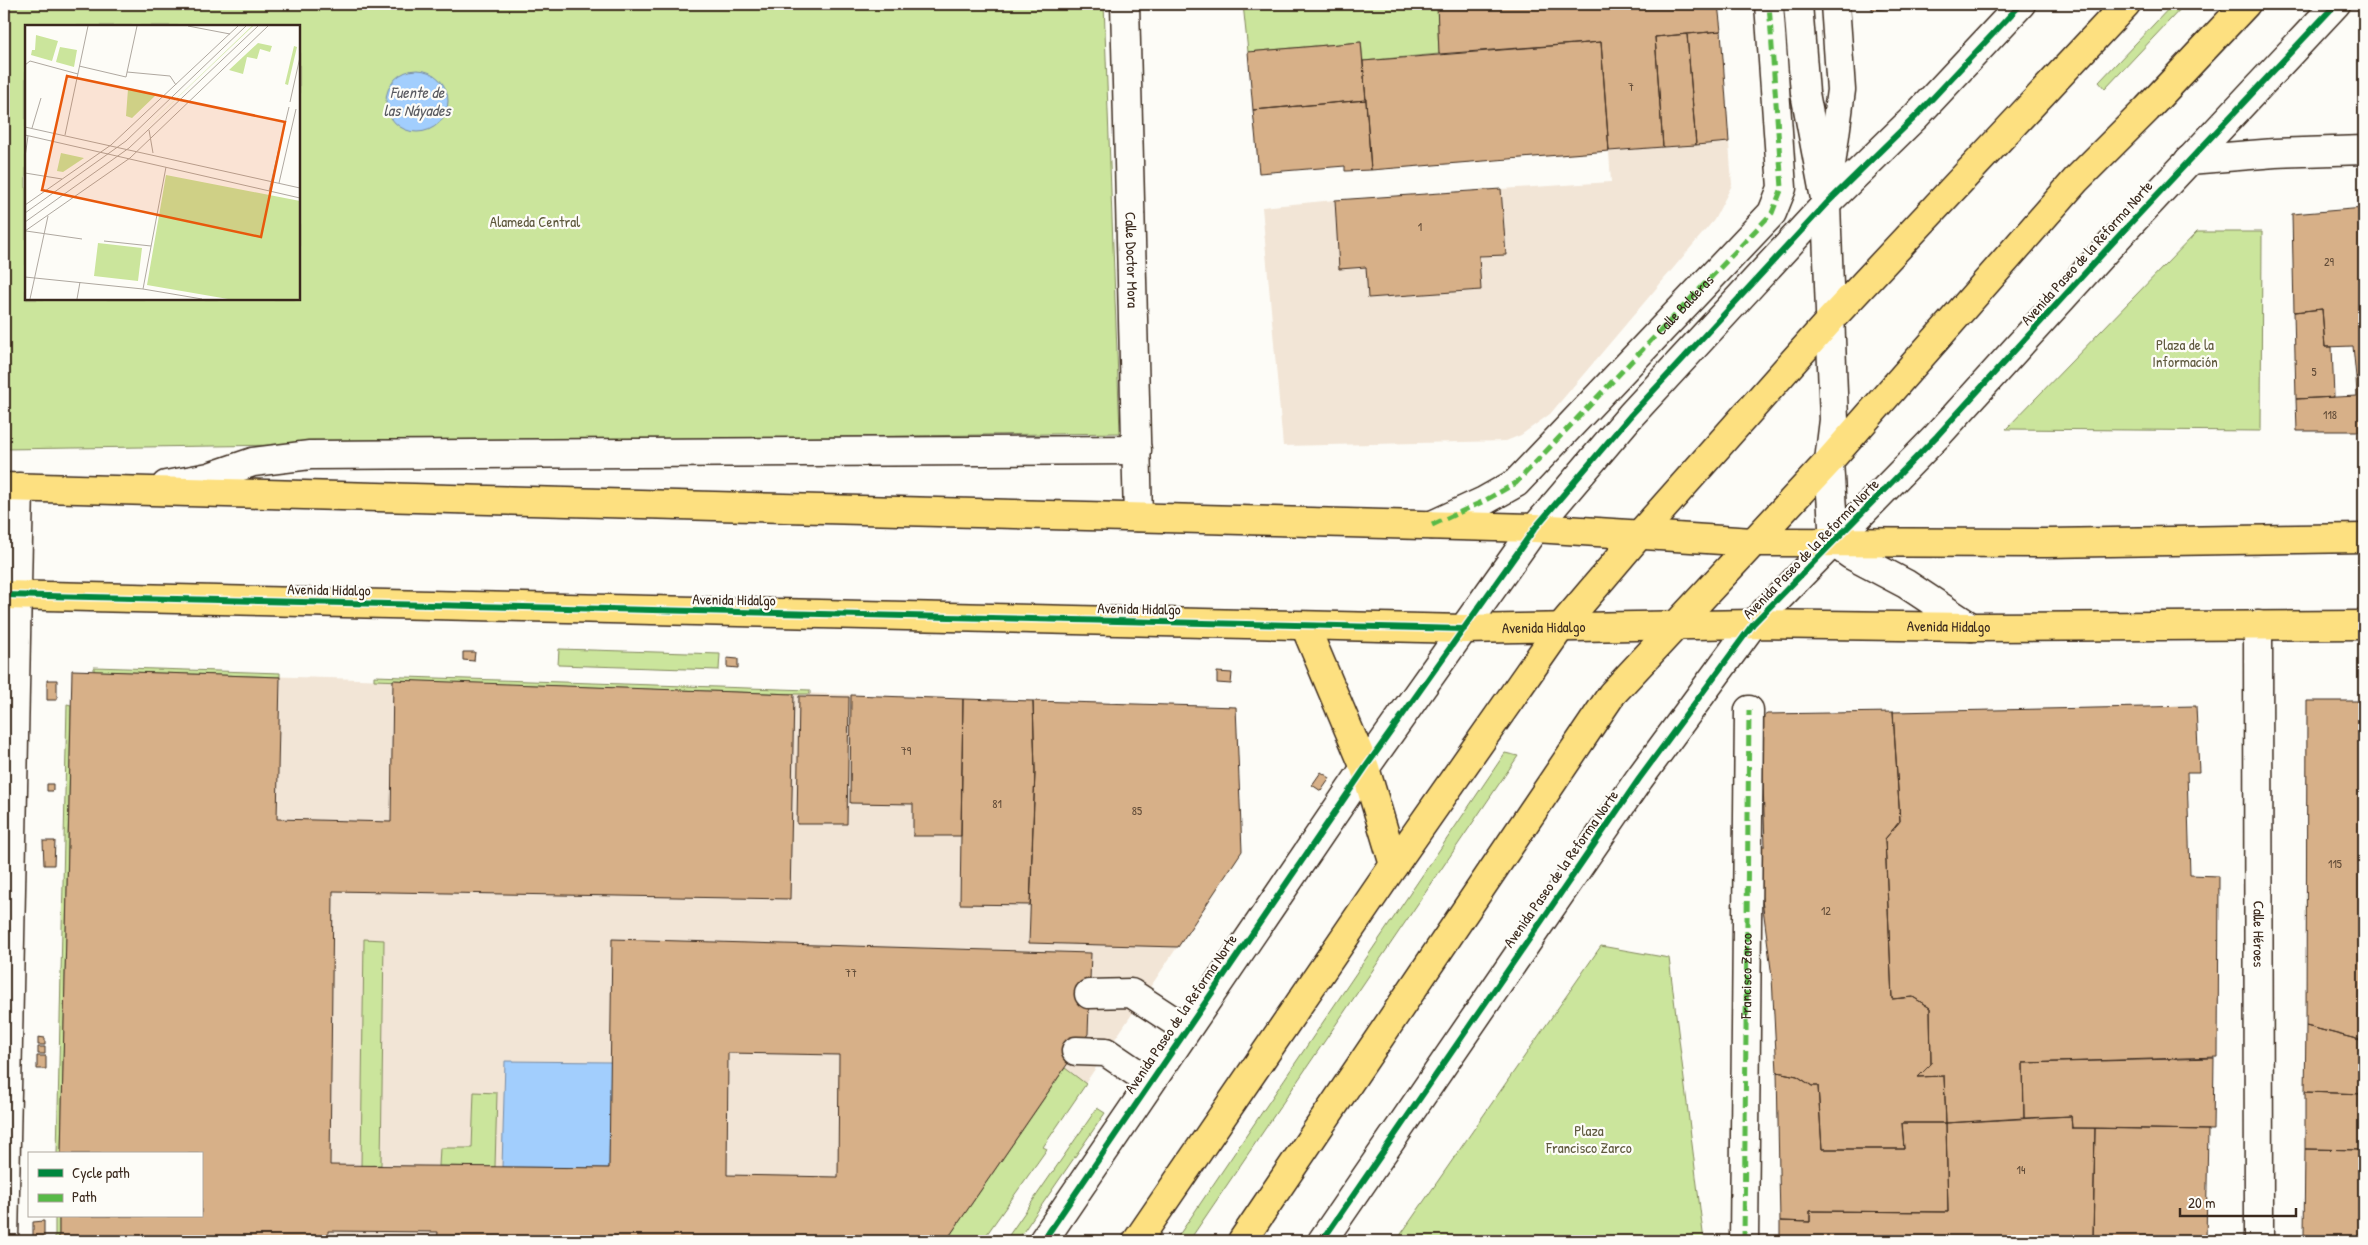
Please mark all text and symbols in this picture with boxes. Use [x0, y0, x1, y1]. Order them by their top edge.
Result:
inset map [25, 25, 300, 300]
house number: 7 [1628, 78, 1634, 95]
water label: Fuente de las Náyades [384, 81, 452, 121]
street label: Avenida Paseo de la Reforma Norte [2016, 176, 2157, 330]
park label: Alameda Central [490, 211, 580, 232]
street label: Calle Doctor Mora [1120, 212, 1144, 308]
house number: 1 [1418, 218, 1422, 235]
house number: 29 [2324, 253, 2335, 270]
street label: Calle Balderas [1650, 270, 1718, 340]
park label: Plaza de la Información [2152, 334, 2218, 372]
house number: 5 [2311, 363, 2317, 380]
house number: 118 [2323, 406, 2337, 423]
street label: Avenida Paseo de la Reforma Norte [1738, 474, 1884, 624]
street label: Avenida Hidalgo [287, 578, 371, 601]
street label: Avenida Hidalgo [692, 588, 776, 611]
street label: Avenida Hidalgo [1097, 597, 1181, 620]
street label: Avenida Hidalgo [1907, 615, 1990, 637]
street label: Avenida Hidalgo [1502, 616, 1586, 638]
house number: 79 [901, 742, 912, 759]
street label: Avenida Paseo de la Reforma Norte [1498, 786, 1623, 952]
house number: 81 [992, 795, 1002, 812]
house number: 85 [1132, 802, 1142, 819]
house number: 115 [2328, 855, 2342, 872]
street label: Calle Héroes [2248, 901, 2270, 968]
house number: 12 [1821, 902, 1831, 919]
street label: Avenida Paseo de la Reforma Norte [1119, 930, 1242, 1098]
street label: Francisco Zarco [1735, 933, 1757, 1020]
house number: 77 [845, 964, 857, 981]
park label: Plaza Francisco Zarco [1545, 1120, 1632, 1158]
legend [28, 1152, 202, 1218]
house number: 14 [2017, 1161, 2026, 1178]
text: Cycle path [72, 1162, 130, 1183]
scale bar [2180, 1185, 2297, 1217]
text: Path [72, 1186, 97, 1207]
text: 20 m [2188, 1192, 2215, 1213]

